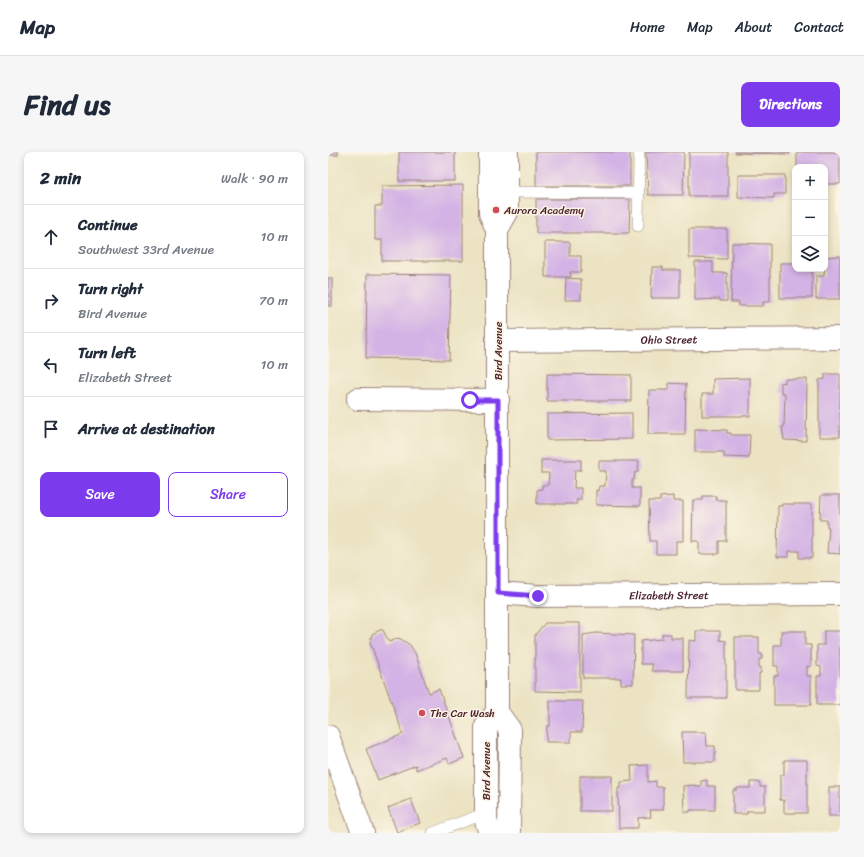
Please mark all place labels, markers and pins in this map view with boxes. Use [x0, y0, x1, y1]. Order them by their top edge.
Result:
place label: Aurora Academy [503, 201, 584, 220]
marker: Aurora Academy [491, 205, 501, 215]
place label: The Car Wash [430, 704, 495, 723]
marker: The Car Wash [417, 708, 427, 718]

